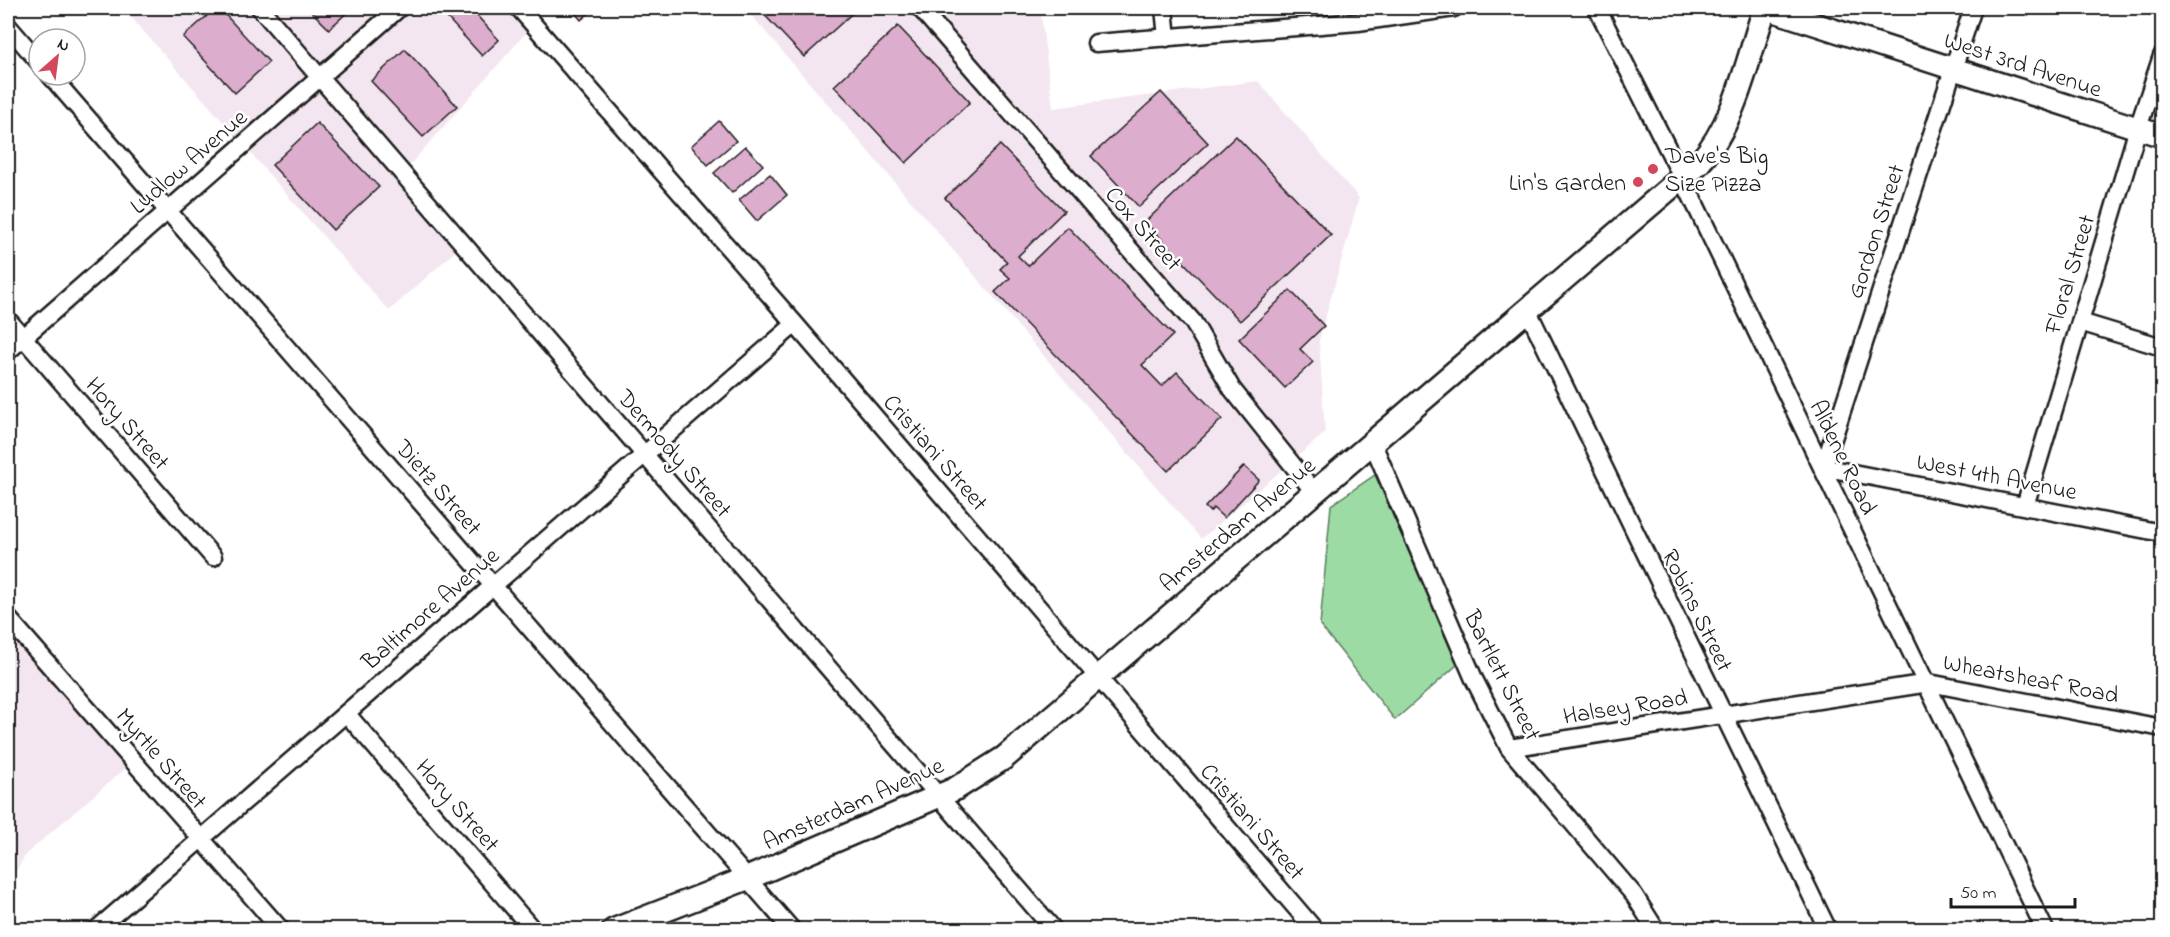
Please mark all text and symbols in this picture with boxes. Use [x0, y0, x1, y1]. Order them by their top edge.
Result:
street label: West 3rd Avenue [1939, 24, 2106, 108]
north arrow [27, 27, 87, 87]
text: N [53, 32, 74, 59]
street label: Ludlow Avenue [123, 102, 256, 224]
place label: Dave's Big Size Pizza [1664, 140, 1768, 203]
street label: Gordon Street [1839, 160, 1916, 303]
marker: Dave's Big Size Pizza [1646, 162, 1660, 176]
place label: Lin's Garden [1509, 167, 1626, 202]
marker: Lin's Garden [1631, 175, 1645, 189]
street label: Cox Street [1095, 179, 1189, 280]
street label: Floral Street [2036, 211, 2106, 340]
street label: Hory Street [75, 370, 177, 480]
street label: Dermody Street [606, 382, 739, 527]
street label: Cristiani Street [873, 387, 995, 520]
street label: Aldene Road [1799, 395, 1885, 522]
street label: Dietz Street [385, 432, 489, 544]
street label: West 4th Avenue [1913, 446, 2080, 511]
street label: Amsterdam Avenue [1153, 450, 1325, 602]
street label: Baltimore Avenue [354, 540, 508, 680]
street label: Robins Street [1651, 544, 1741, 678]
street label: Bartlett Street [1452, 604, 1549, 747]
street label: Wheatsheaf Road [1940, 646, 2122, 715]
street label: Halsey Road [1561, 681, 1691, 737]
street label: Myrtle Street [105, 701, 214, 819]
street label: Amsterdam Avenue [758, 750, 950, 861]
street label: Hory Street [405, 752, 507, 862]
street label: Cristiani Street [1190, 756, 1312, 889]
scale bar [1951, 871, 2076, 909]
text: 50 m [1960, 881, 1997, 907]

